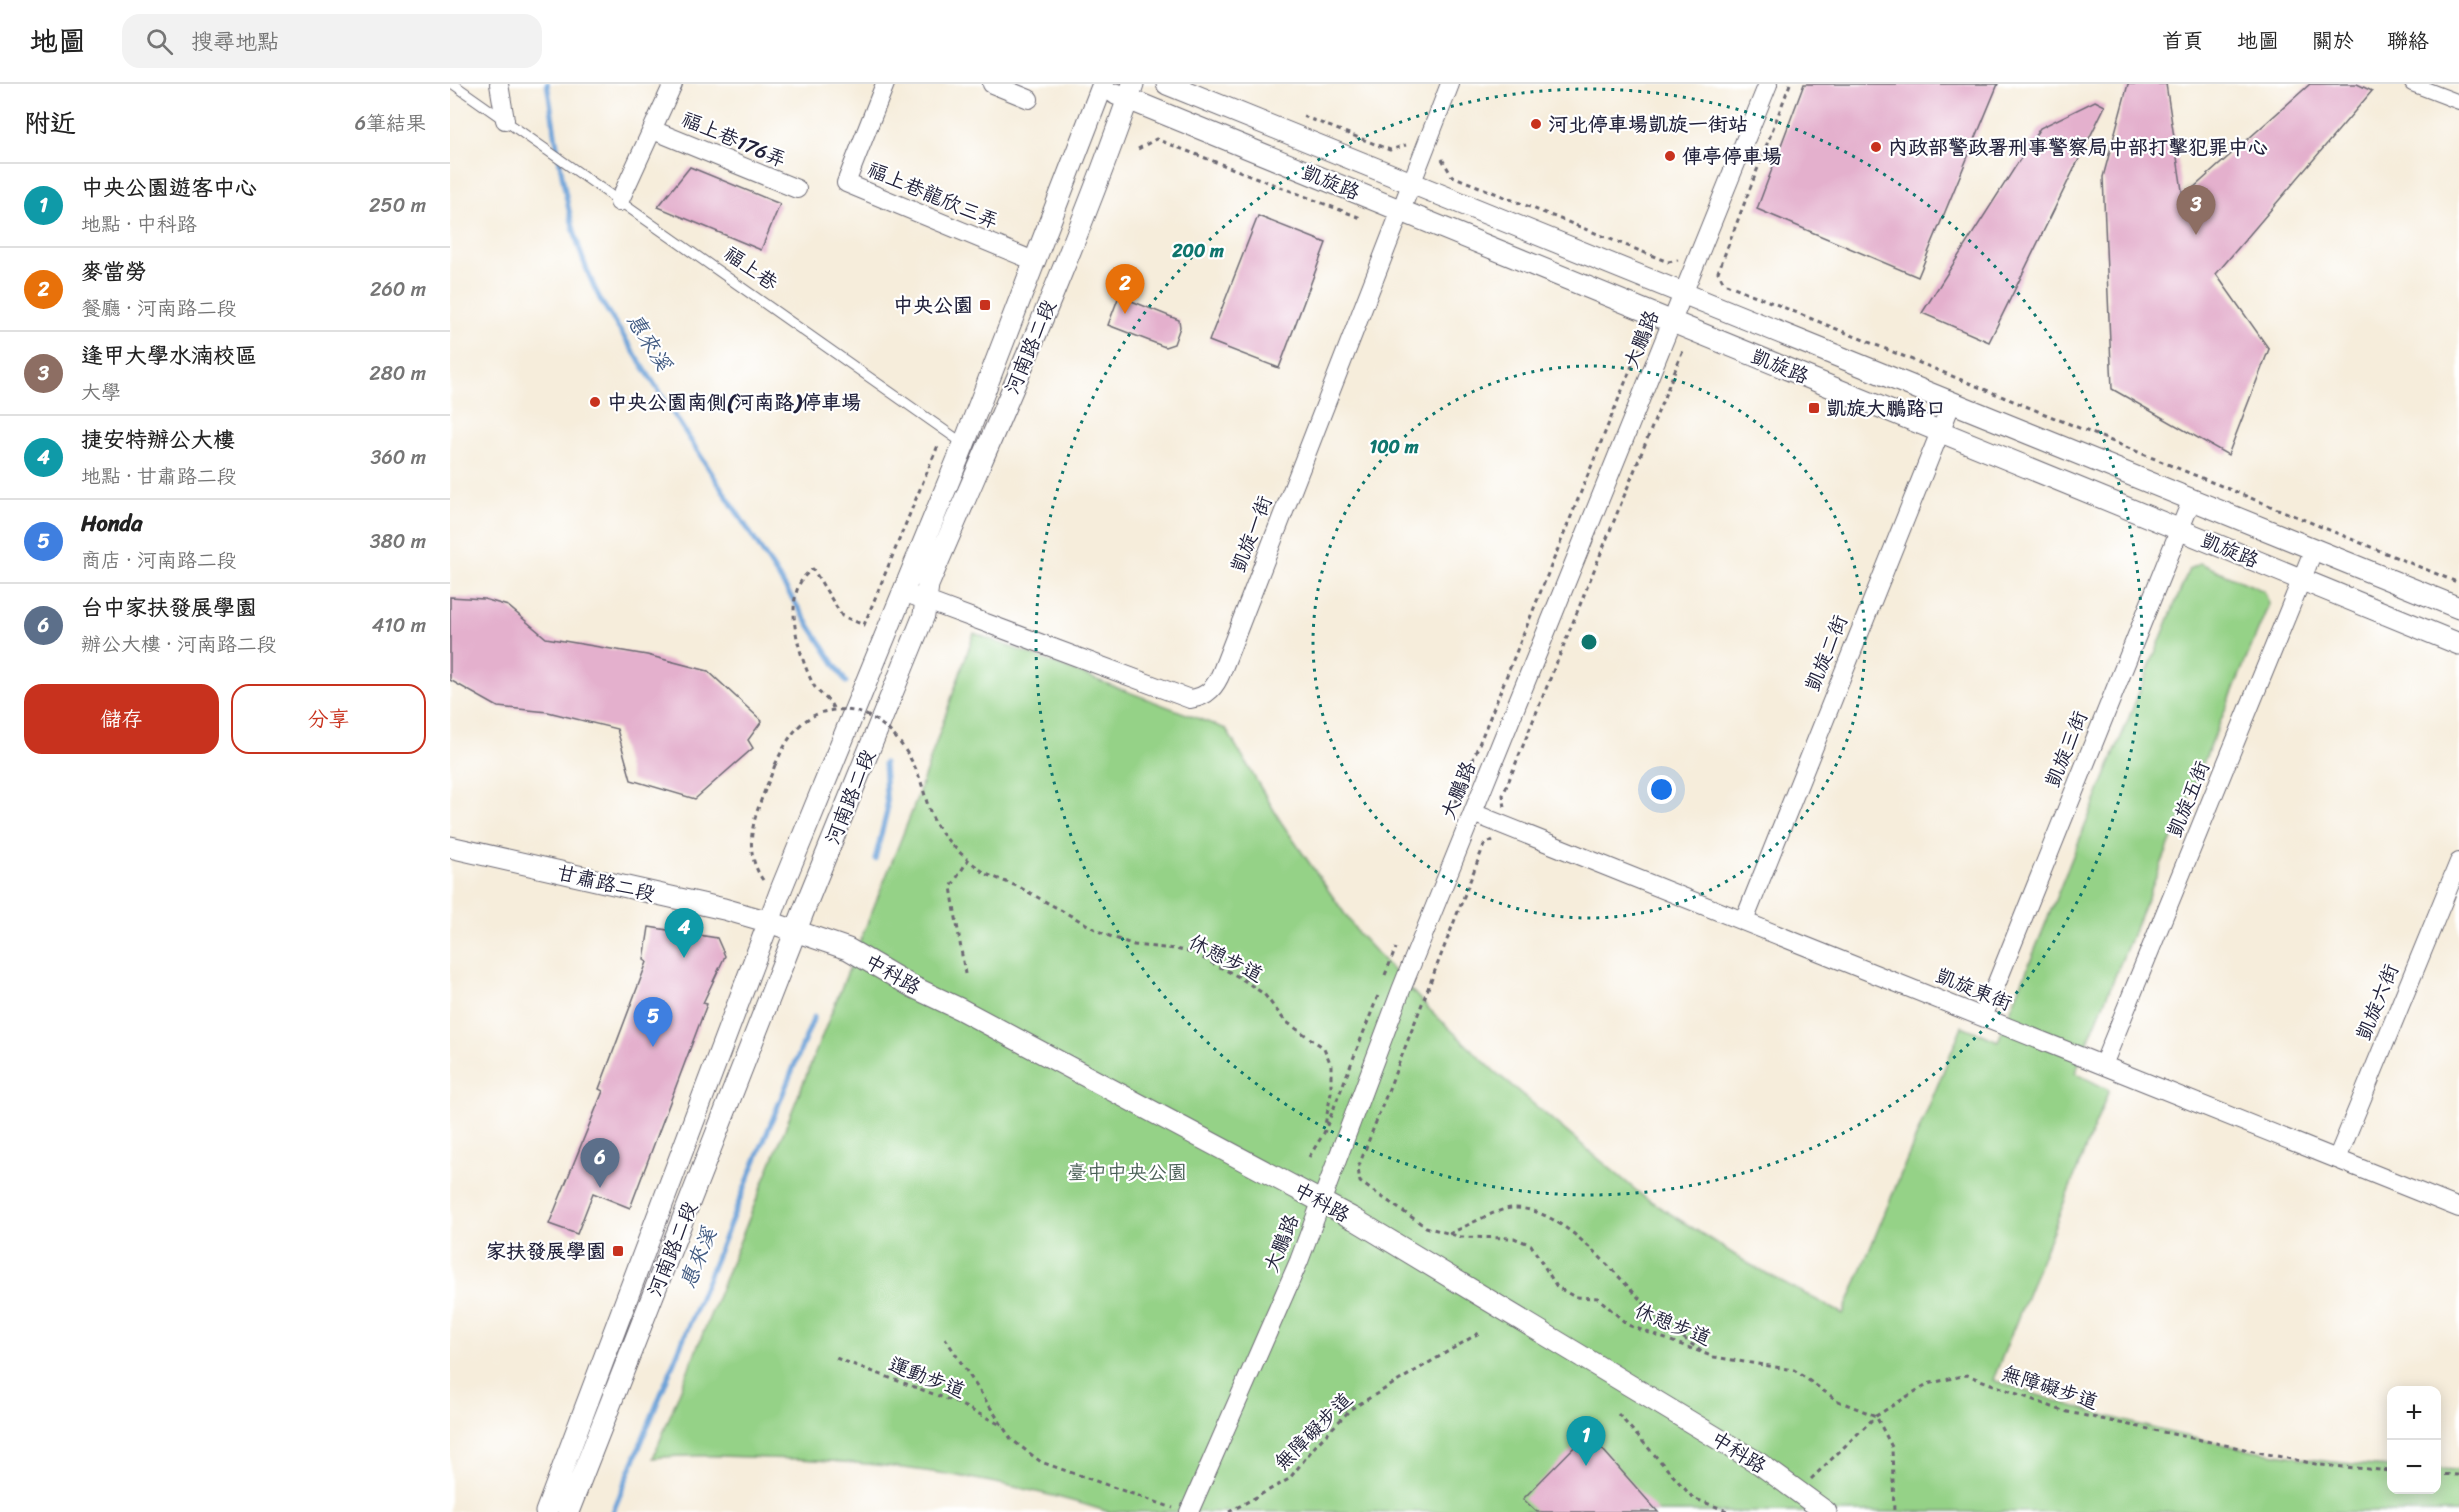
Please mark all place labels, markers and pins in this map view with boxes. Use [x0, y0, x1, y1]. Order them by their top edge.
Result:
place label: 河北停車場凱旋一街站 [1548, 107, 1748, 142]
marker: 河北停車場凱旋一街站 [1529, 117, 1543, 131]
place label: 內政部警政署刑事警察局中部打擊犯罪中心 [1888, 130, 2268, 165]
place label: 俥亭停車場 [1682, 139, 1782, 174]
marker: 內政部警政署刑事警察局中部打擊犯罪中心 [1869, 140, 1883, 154]
marker: 俥亭停車場 [1663, 149, 1677, 163]
pin: 3 [2176, 186, 2216, 235]
pin: 2 [1106, 264, 1144, 314]
place label: 中央公園 [893, 288, 973, 323]
marker: 中央公園 [978, 298, 992, 312]
place label: 中央公園南側(河南路)停車場 [607, 385, 861, 420]
place label: 凱旋大鵬路口 [1826, 391, 1946, 426]
marker: 中央公園南側(河南路)停車場 [588, 395, 602, 409]
marker: 凱旋大鵬路口 [1807, 401, 1821, 415]
centre of rings [1579, 632, 1599, 652]
pin: 4 [664, 908, 704, 958]
pin: 5 [634, 998, 672, 1047]
pin: 6 [580, 1138, 620, 1188]
place label: 家扶發展學園 [486, 1234, 606, 1269]
marker: 家扶發展學園 [611, 1244, 625, 1258]
pin: 1 [1566, 1416, 1606, 1466]

